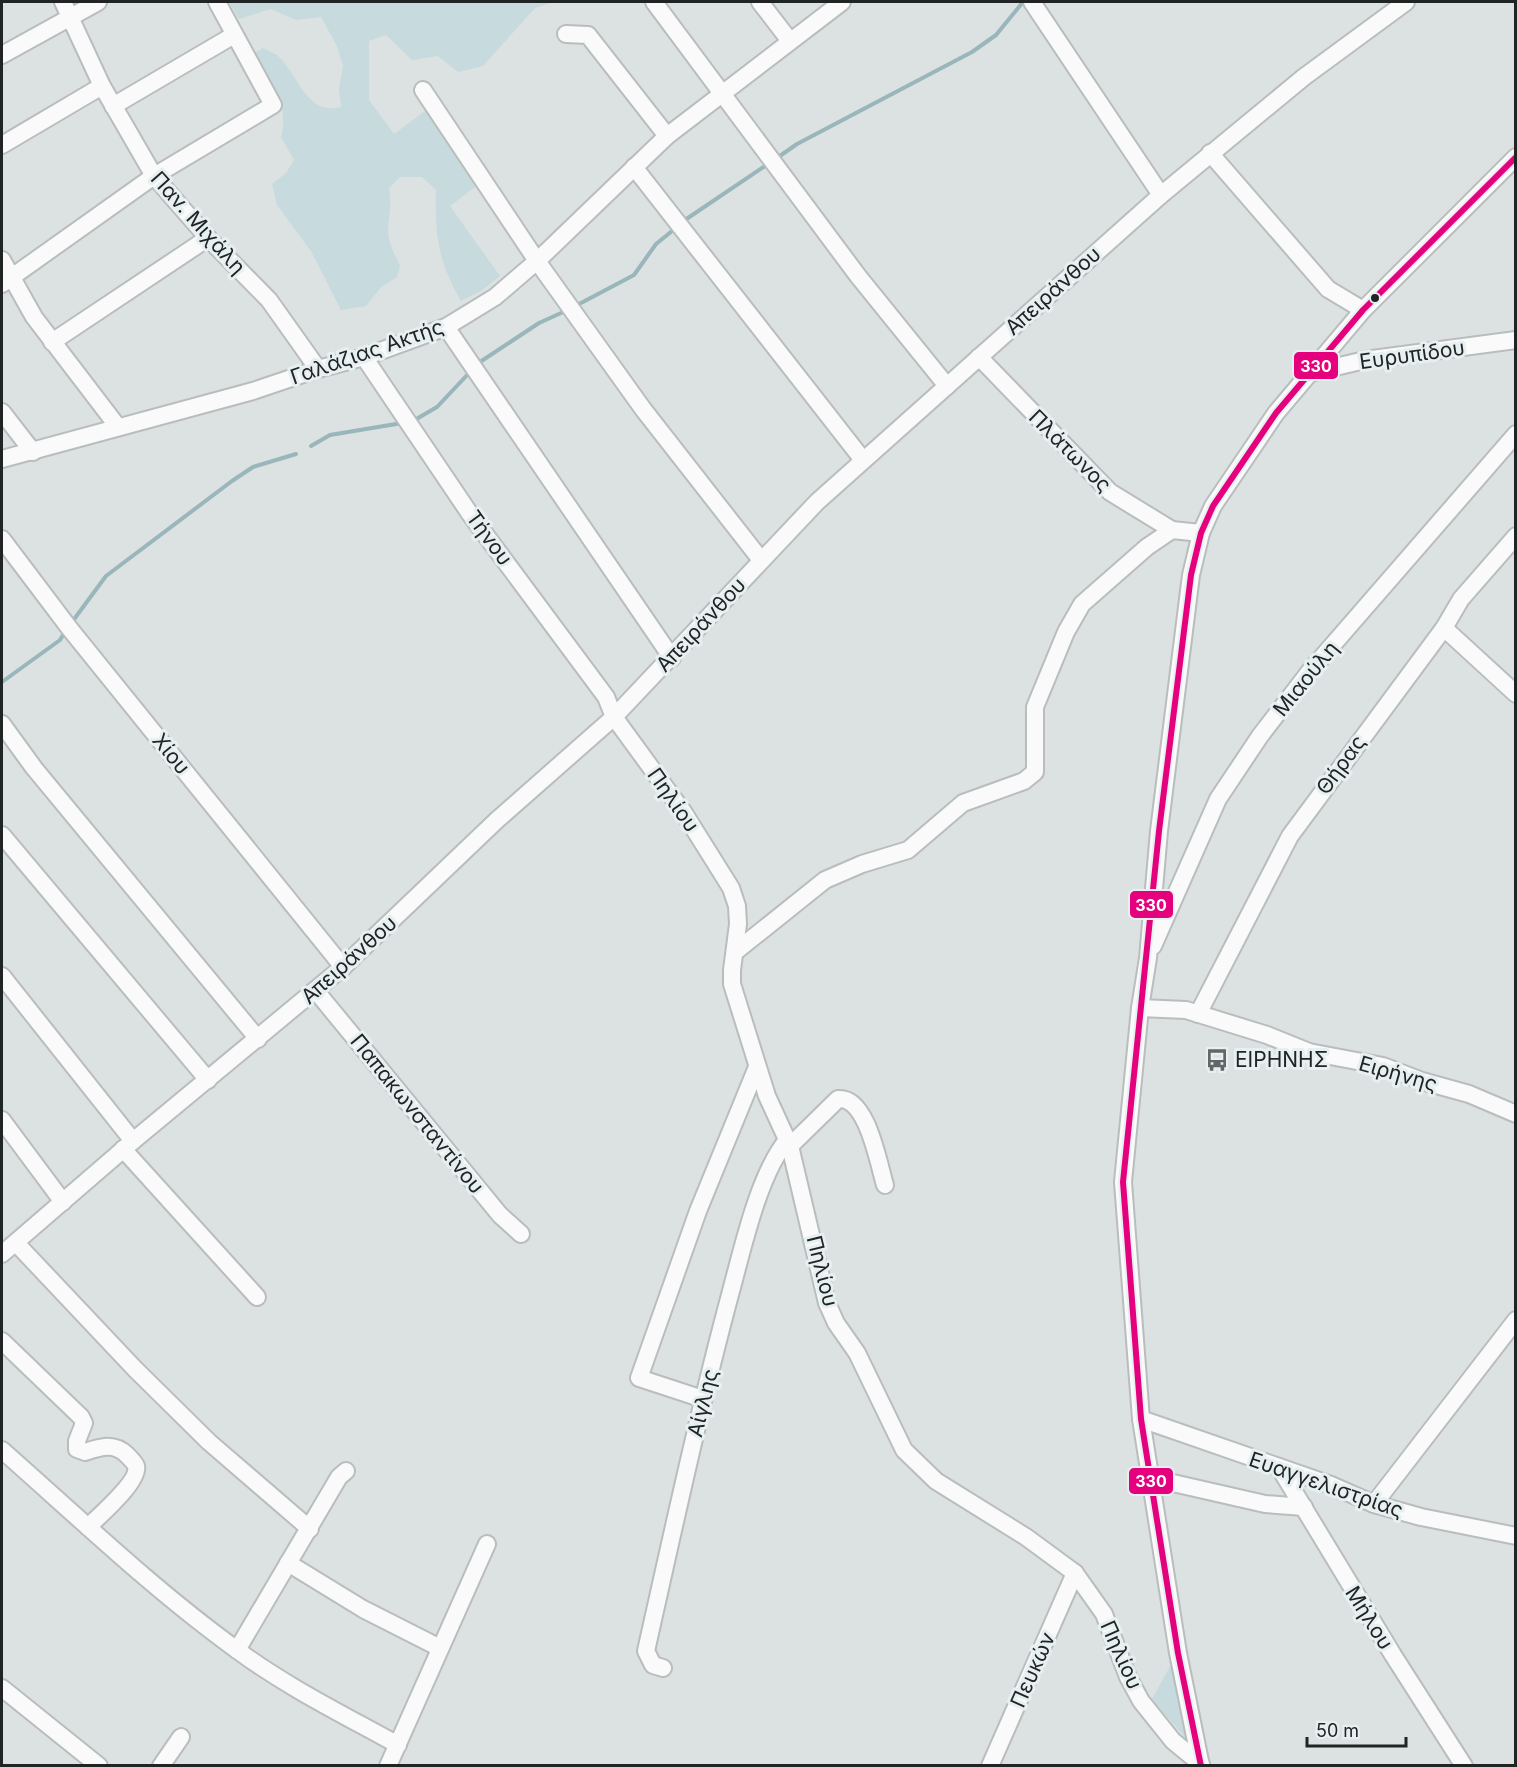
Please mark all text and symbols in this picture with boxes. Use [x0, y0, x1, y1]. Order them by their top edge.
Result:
street label: Παν. Μιχάλη [146, 166, 251, 279]
street label: Απειράνθου [1000, 241, 1106, 340]
unlabelled marker [1369, 292, 1381, 304]
street label: Γαλάζιας Ακτής [287, 314, 447, 389]
street label: Ευρυπίδου [1358, 335, 1466, 374]
line badge: 330 [1293, 351, 1339, 380]
text: 330 [1300, 356, 1332, 376]
street label: Πλάτωνος [1024, 404, 1117, 497]
street label: Τήνου [461, 505, 518, 570]
street label: Απειράνθου [651, 572, 751, 677]
street label: Μιαούλη [1268, 636, 1343, 721]
street label: Χίου [147, 728, 195, 779]
street label: Θήρας [1311, 730, 1370, 799]
street label: Πηλίου [642, 763, 704, 836]
line badge: 330 [1129, 890, 1174, 919]
text: 330 [1135, 895, 1167, 915]
street label: Απειράνθου [296, 910, 402, 1009]
street label: Παπακωνσταντίνου [345, 1029, 489, 1198]
bus stop icon: ΕΙΡΗΝΗΣ [1204, 1047, 1230, 1073]
place label: ΕΙΡΗΝΗΣ [1235, 1047, 1328, 1072]
street label: Ειρήνης [1356, 1050, 1440, 1097]
street label: Πηλίου [802, 1233, 843, 1309]
street label: Αίγλης [682, 1366, 723, 1439]
street label: Ευαγγελιστρίας [1246, 1446, 1406, 1523]
line badge: 330 [1128, 1467, 1174, 1495]
text: 330 [1135, 1471, 1167, 1491]
street label: Μήλου [1340, 1581, 1399, 1654]
street label: Πηλίου [1095, 1617, 1148, 1693]
street label: Πευκών [1005, 1628, 1060, 1711]
scale bar [1307, 1710, 1406, 1748]
text: 50 m [1316, 1720, 1359, 1741]

